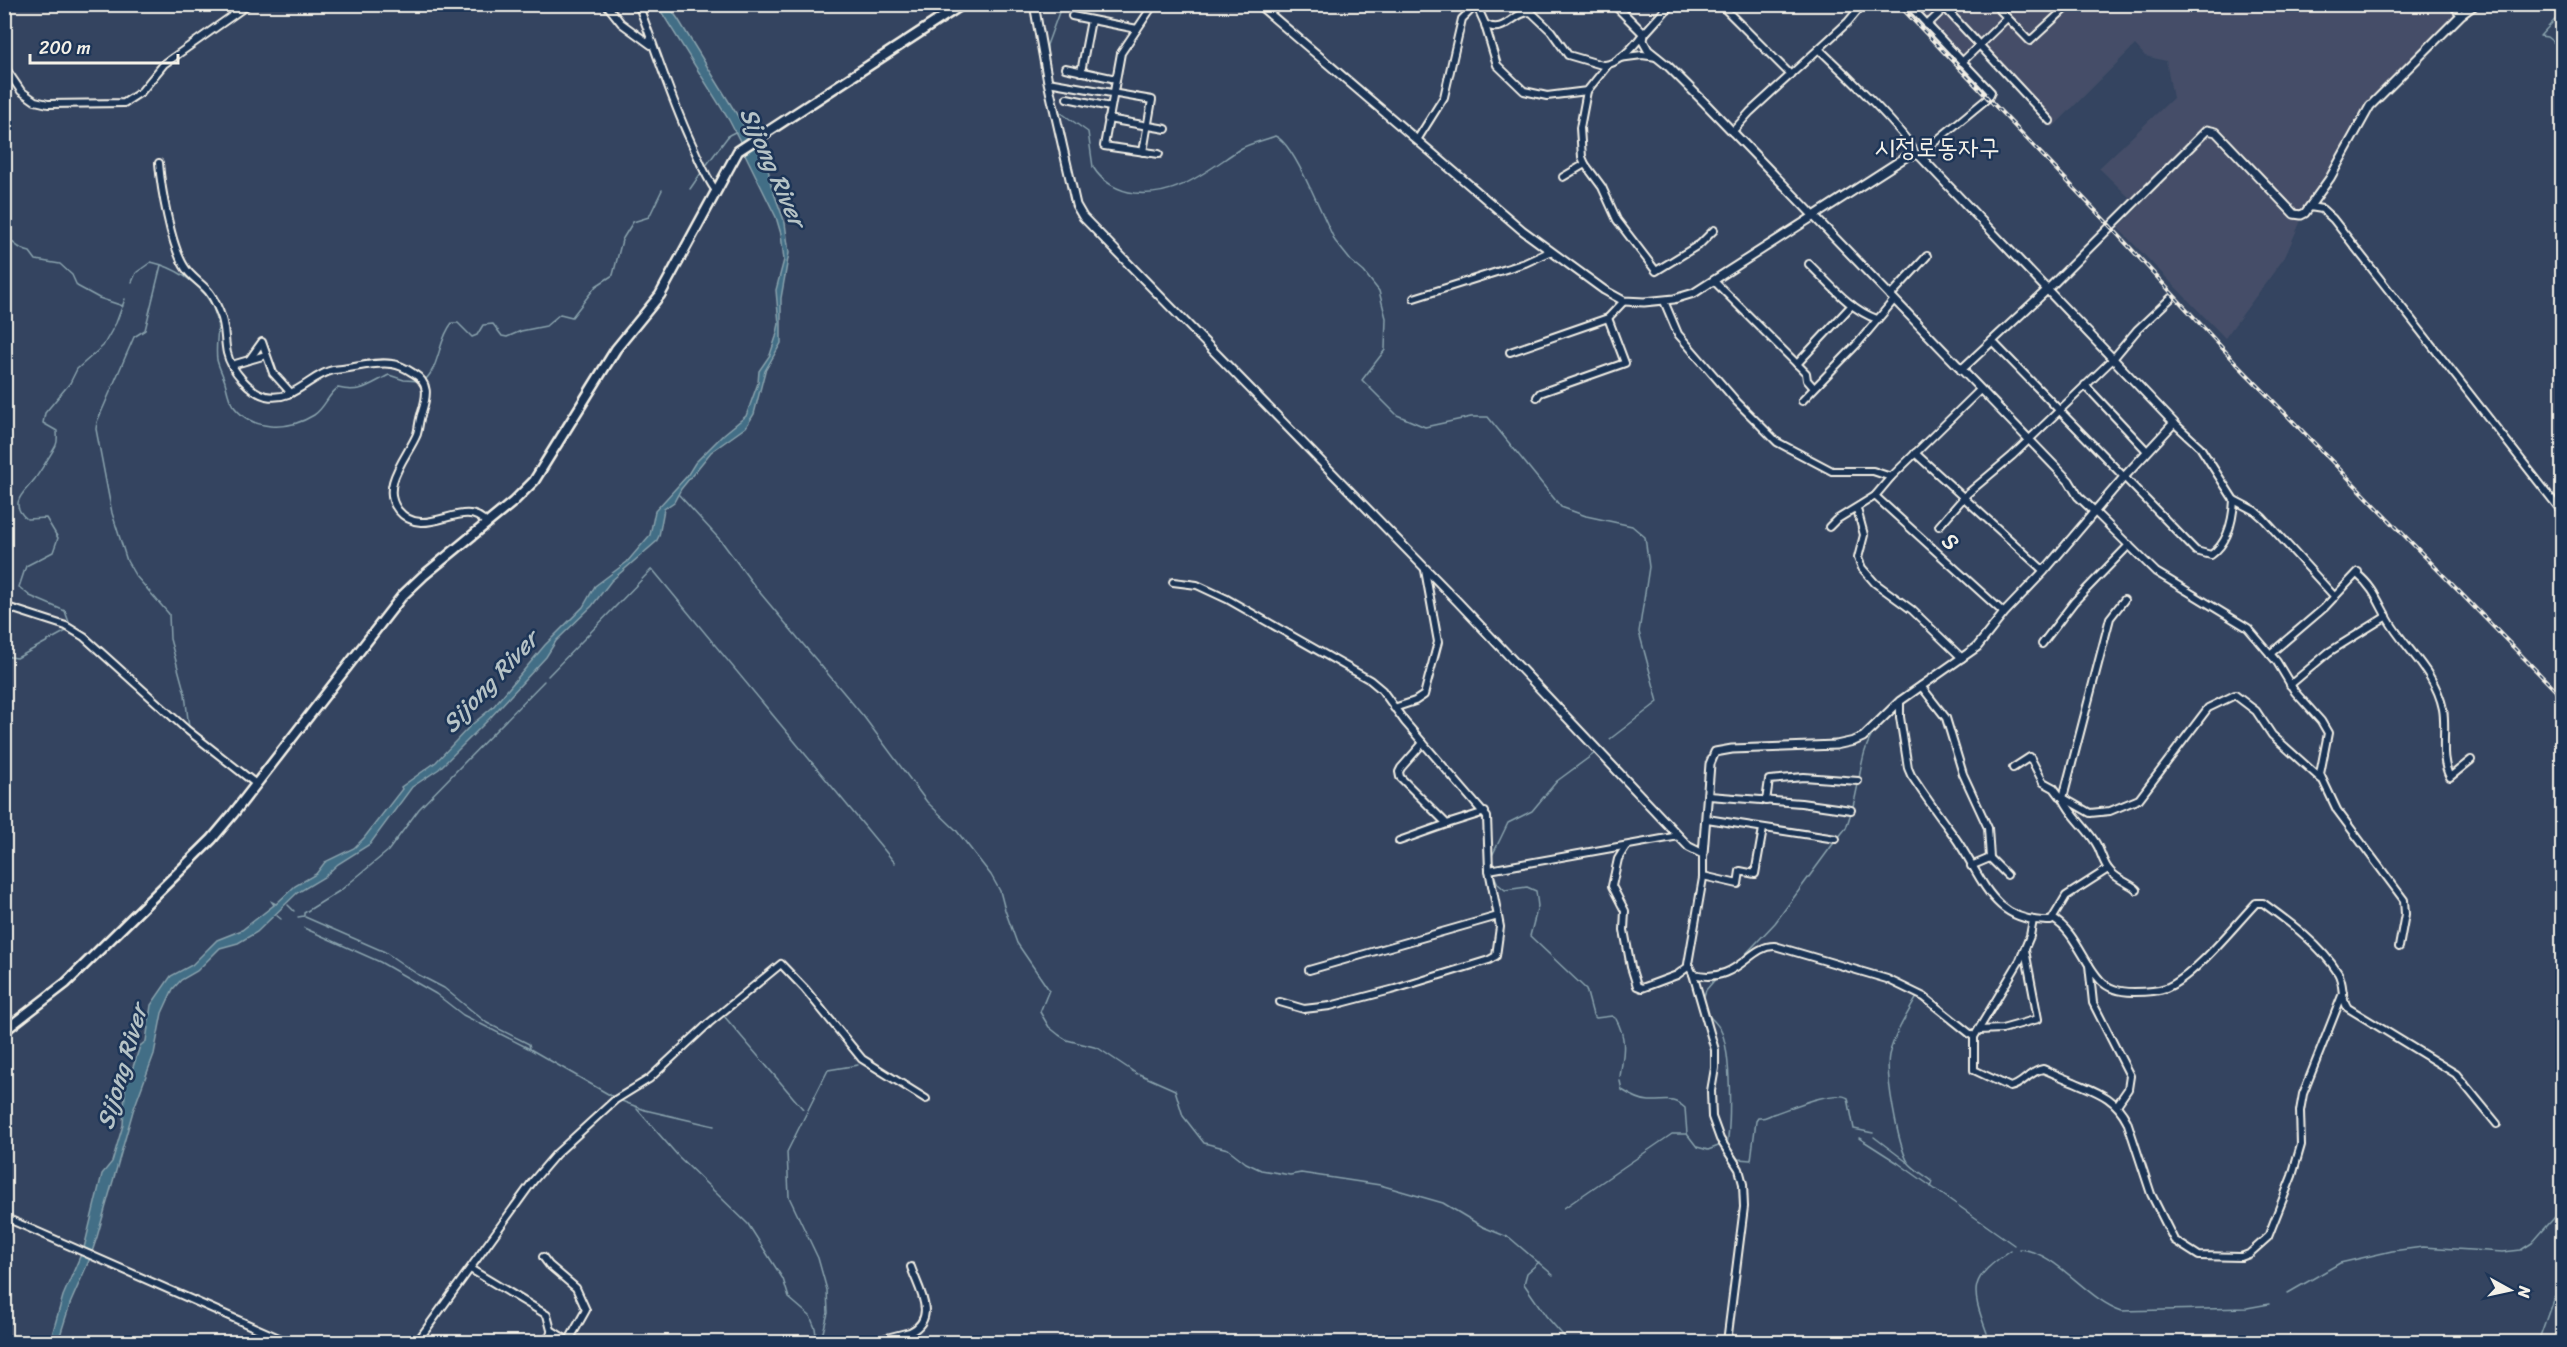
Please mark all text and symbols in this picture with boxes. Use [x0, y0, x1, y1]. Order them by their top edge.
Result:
scale bar [30, 27, 178, 65]
text: 200 m [39, 32, 91, 64]
water label: Sijong River [728, 100, 820, 238]
district label: 시정로동자구 [1874, 124, 2000, 170]
street label: S [1933, 522, 1969, 561]
water label: Sijong River [431, 618, 552, 743]
water label: Sijong River [84, 996, 161, 1134]
north arrow [2480, 1260, 2540, 1320]
text: N [2509, 1284, 2540, 1300]

